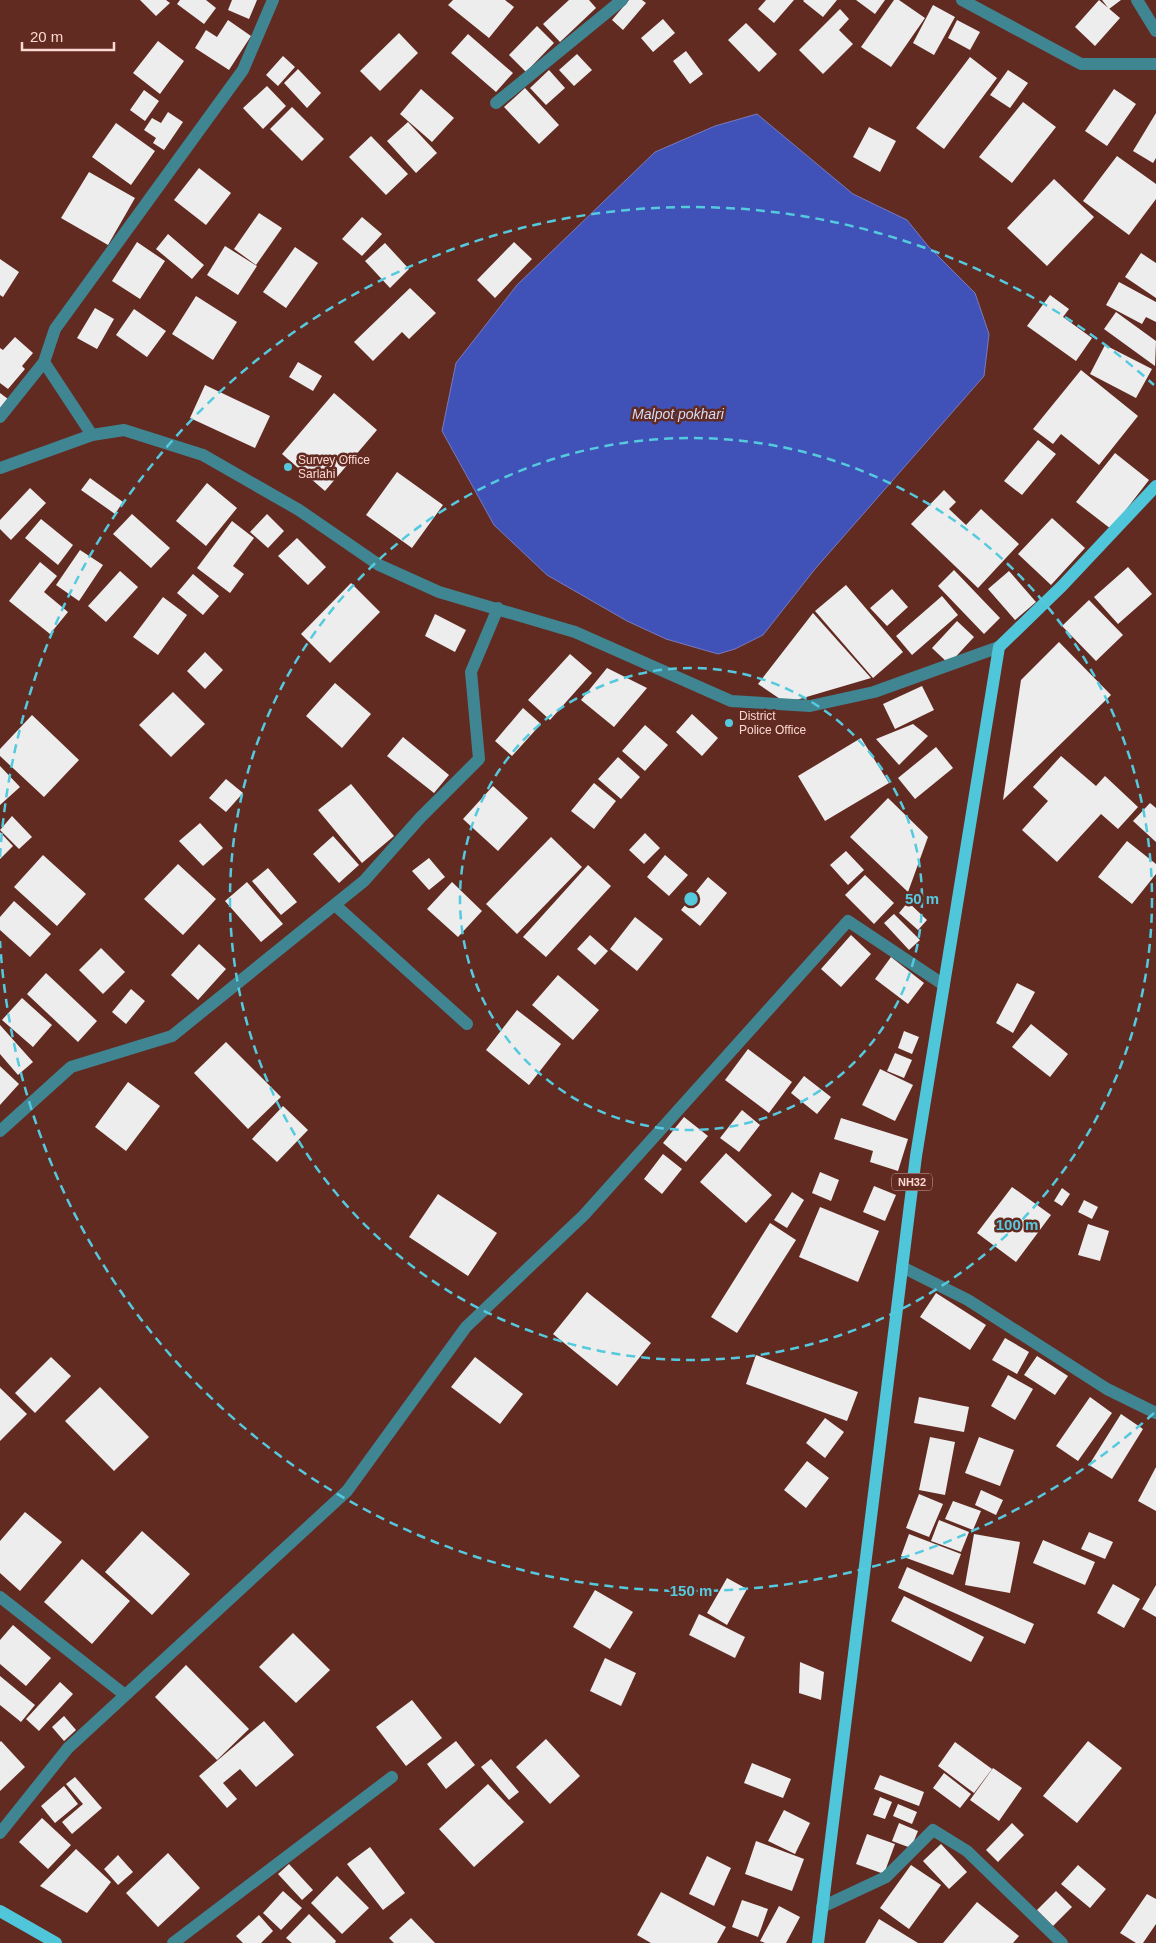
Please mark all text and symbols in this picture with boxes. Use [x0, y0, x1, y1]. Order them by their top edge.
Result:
scale bar [22, 20, 115, 52]
text: 20 m [30, 28, 63, 45]
water label: Malpot pokhari [632, 406, 725, 422]
place label: Survey Office Sarlahi [298, 453, 370, 481]
marker: Survey Office Sarlahi [282, 461, 294, 473]
place label: District Police Office [739, 709, 806, 737]
marker: District Police Office [723, 717, 735, 729]
centre of rings [682, 890, 700, 908]
text: 50 m [905, 890, 939, 907]
road number: NH32 [892, 1174, 932, 1190]
text: 100 m [996, 1216, 1038, 1233]
text: 150 m [670, 1582, 712, 1599]

